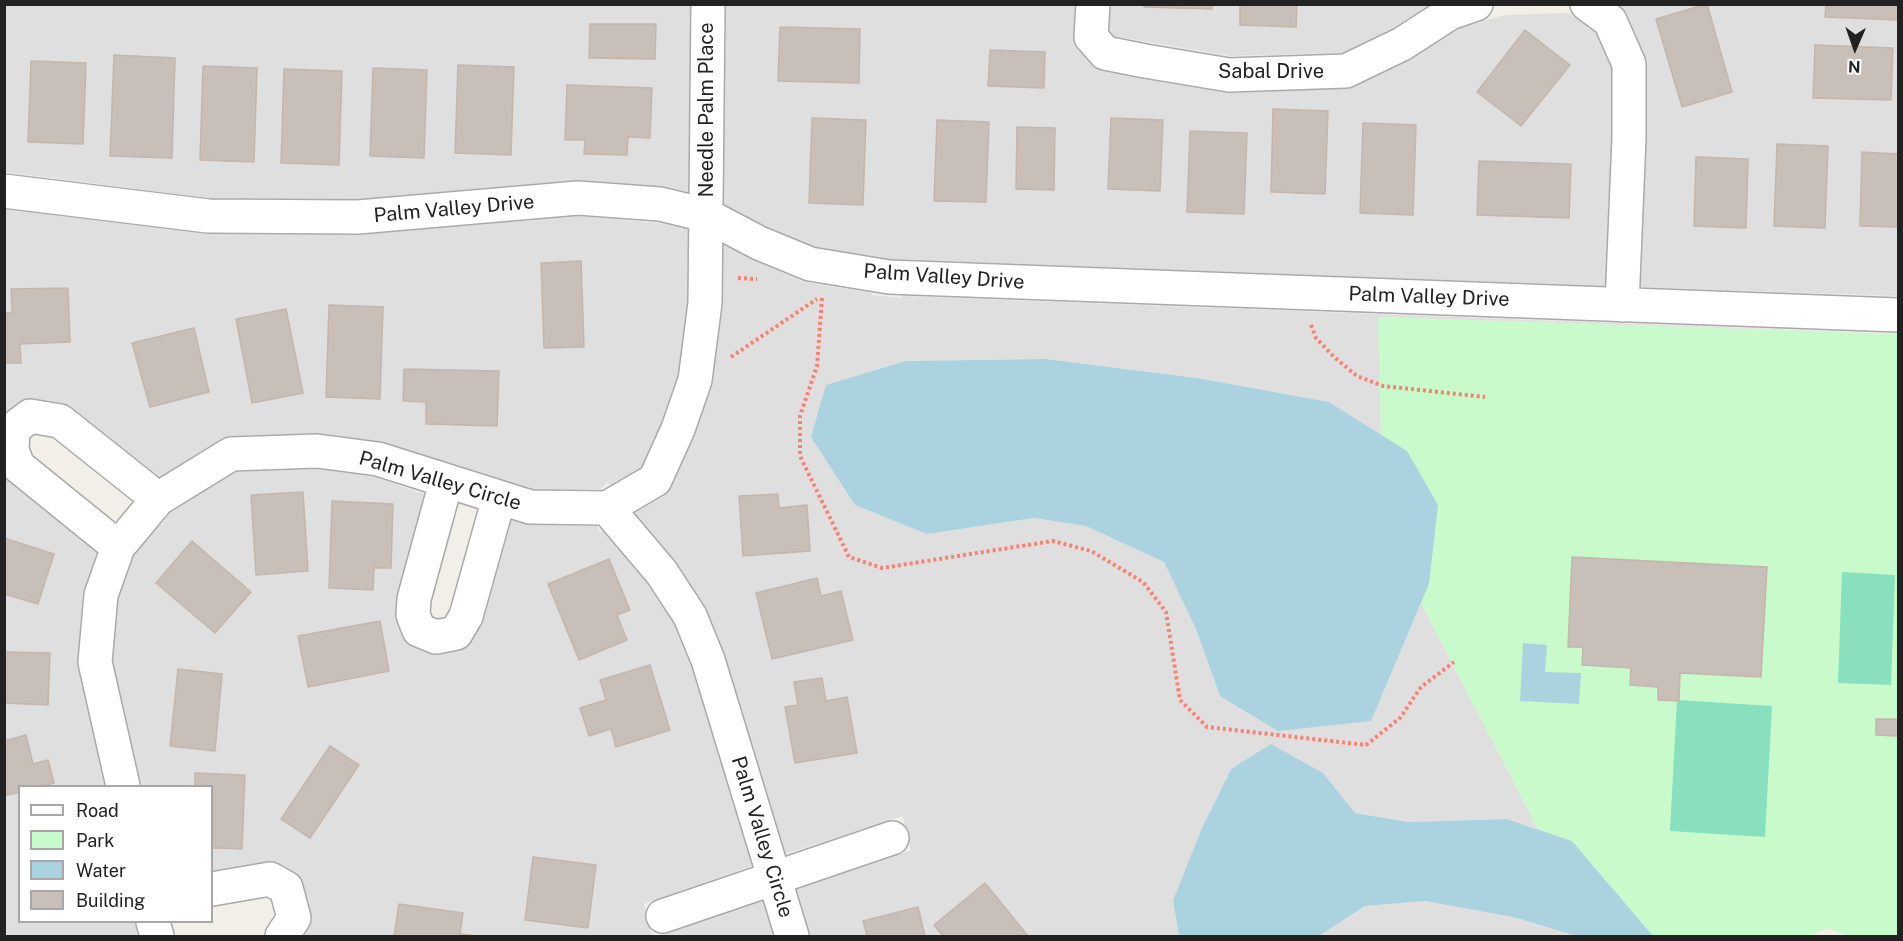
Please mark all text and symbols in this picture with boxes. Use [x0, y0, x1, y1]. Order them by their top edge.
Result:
north arrow [1825, 18, 1885, 78]
street label: Needle Palm Place [695, 22, 719, 198]
text: N [1848, 57, 1861, 76]
street label: Sabal Drive [1218, 60, 1324, 84]
street label: Palm Valley Drive [373, 190, 535, 228]
street label: Palm Valley Drive [863, 259, 1025, 295]
street label: Palm Valley Drive [1348, 282, 1510, 312]
street label: Palm Valley Circle [356, 446, 524, 516]
street label: Palm Valley Circle [726, 753, 798, 921]
legend [18, 785, 213, 923]
text: Road [76, 800, 119, 821]
text: Park [76, 830, 114, 851]
text: Water [76, 860, 126, 881]
text: Building [76, 890, 145, 911]

